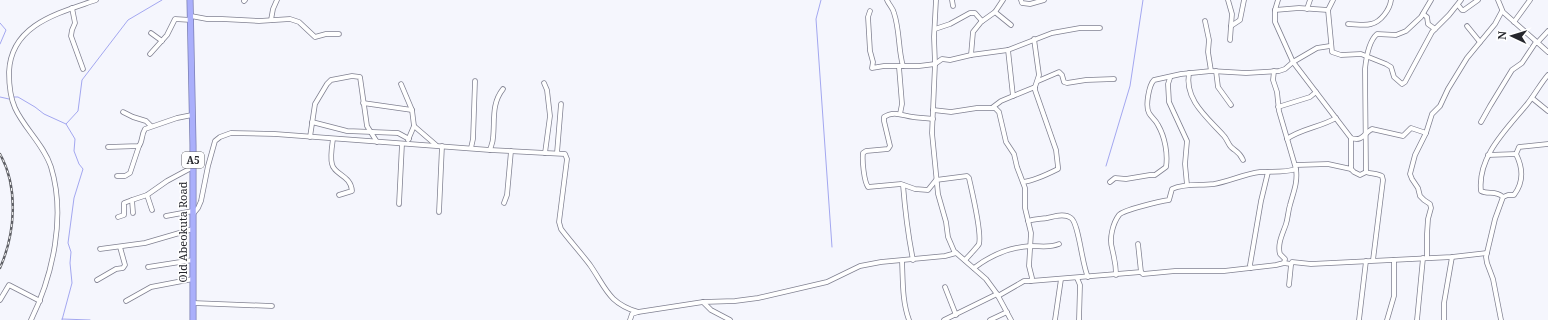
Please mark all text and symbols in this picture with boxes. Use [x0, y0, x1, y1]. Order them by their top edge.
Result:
north arrow [1492, 16, 1532, 56]
text: N [1494, 30, 1509, 40]
road number: A5 [182, 152, 204, 168]
street label: Old Abeokuta Road [175, 181, 190, 282]

